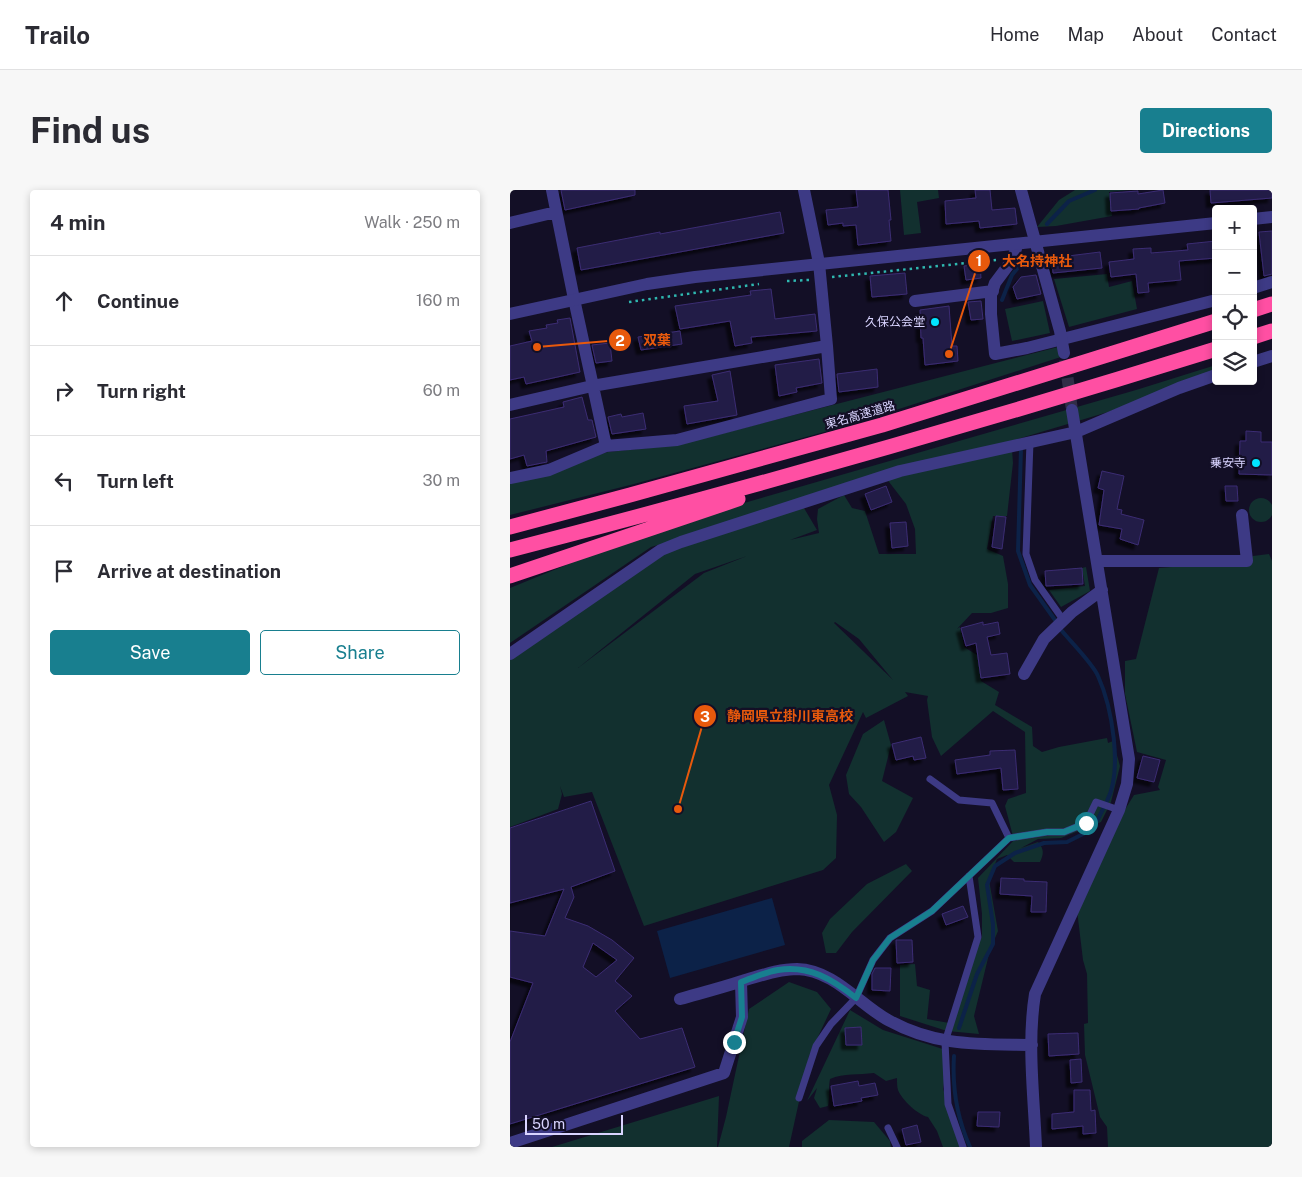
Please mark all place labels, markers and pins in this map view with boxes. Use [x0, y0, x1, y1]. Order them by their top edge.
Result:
callout: 大名持神社 [967, 246, 1082, 275]
place label: 久保公会堂 [865, 315, 925, 329]
marker: 久保公会堂 [929, 316, 941, 328]
callout: 双葉 [608, 326, 681, 355]
place label: 乗安寺 [1210, 456, 1246, 470]
marker: 乗安寺 [1250, 457, 1262, 469]
callout: 静岡県立掛川東高校 [692, 702, 863, 731]

